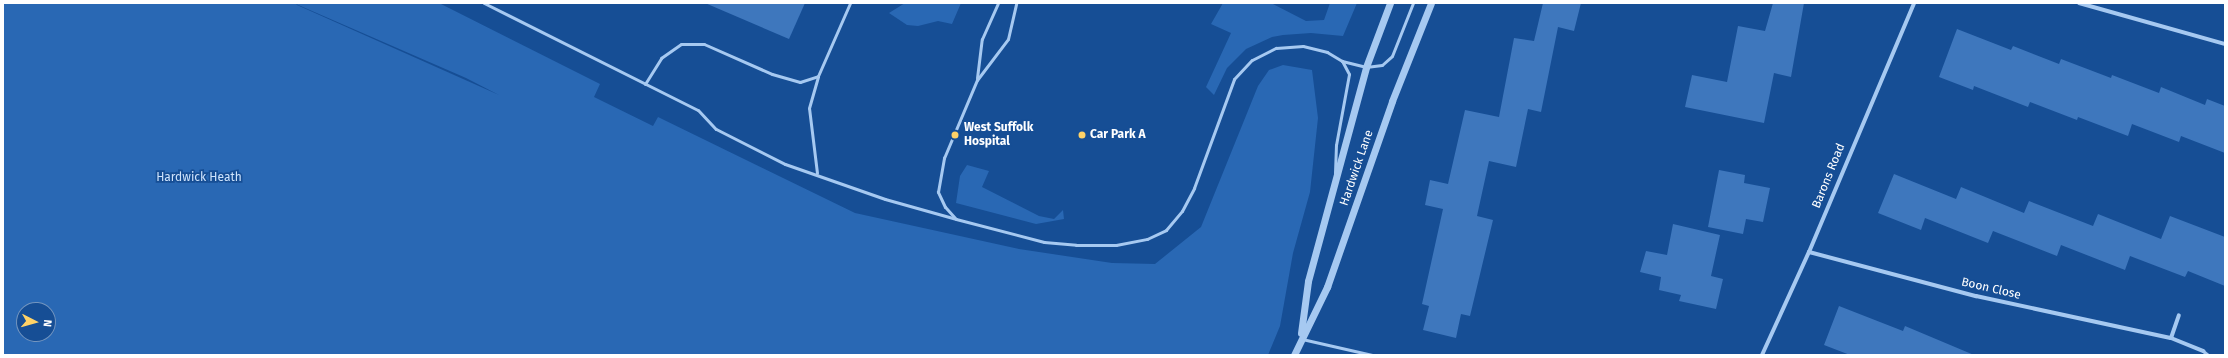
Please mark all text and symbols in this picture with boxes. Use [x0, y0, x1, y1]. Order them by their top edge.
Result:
place label: West Suffolk Hospital [964, 121, 1033, 149]
place label: Car Park A [1090, 128, 1146, 142]
street label: Hardwick Lane [1337, 128, 1377, 208]
marker: West Suffolk Hospital [949, 129, 961, 141]
marker: Car Park A [1077, 130, 1087, 140]
street label: Barons Road [1809, 142, 1849, 210]
park label: Hardwick Heath [156, 171, 242, 185]
street label: Boon Close [1960, 275, 2022, 303]
north arrow [16, 302, 56, 342]
text: N [41, 319, 54, 328]

